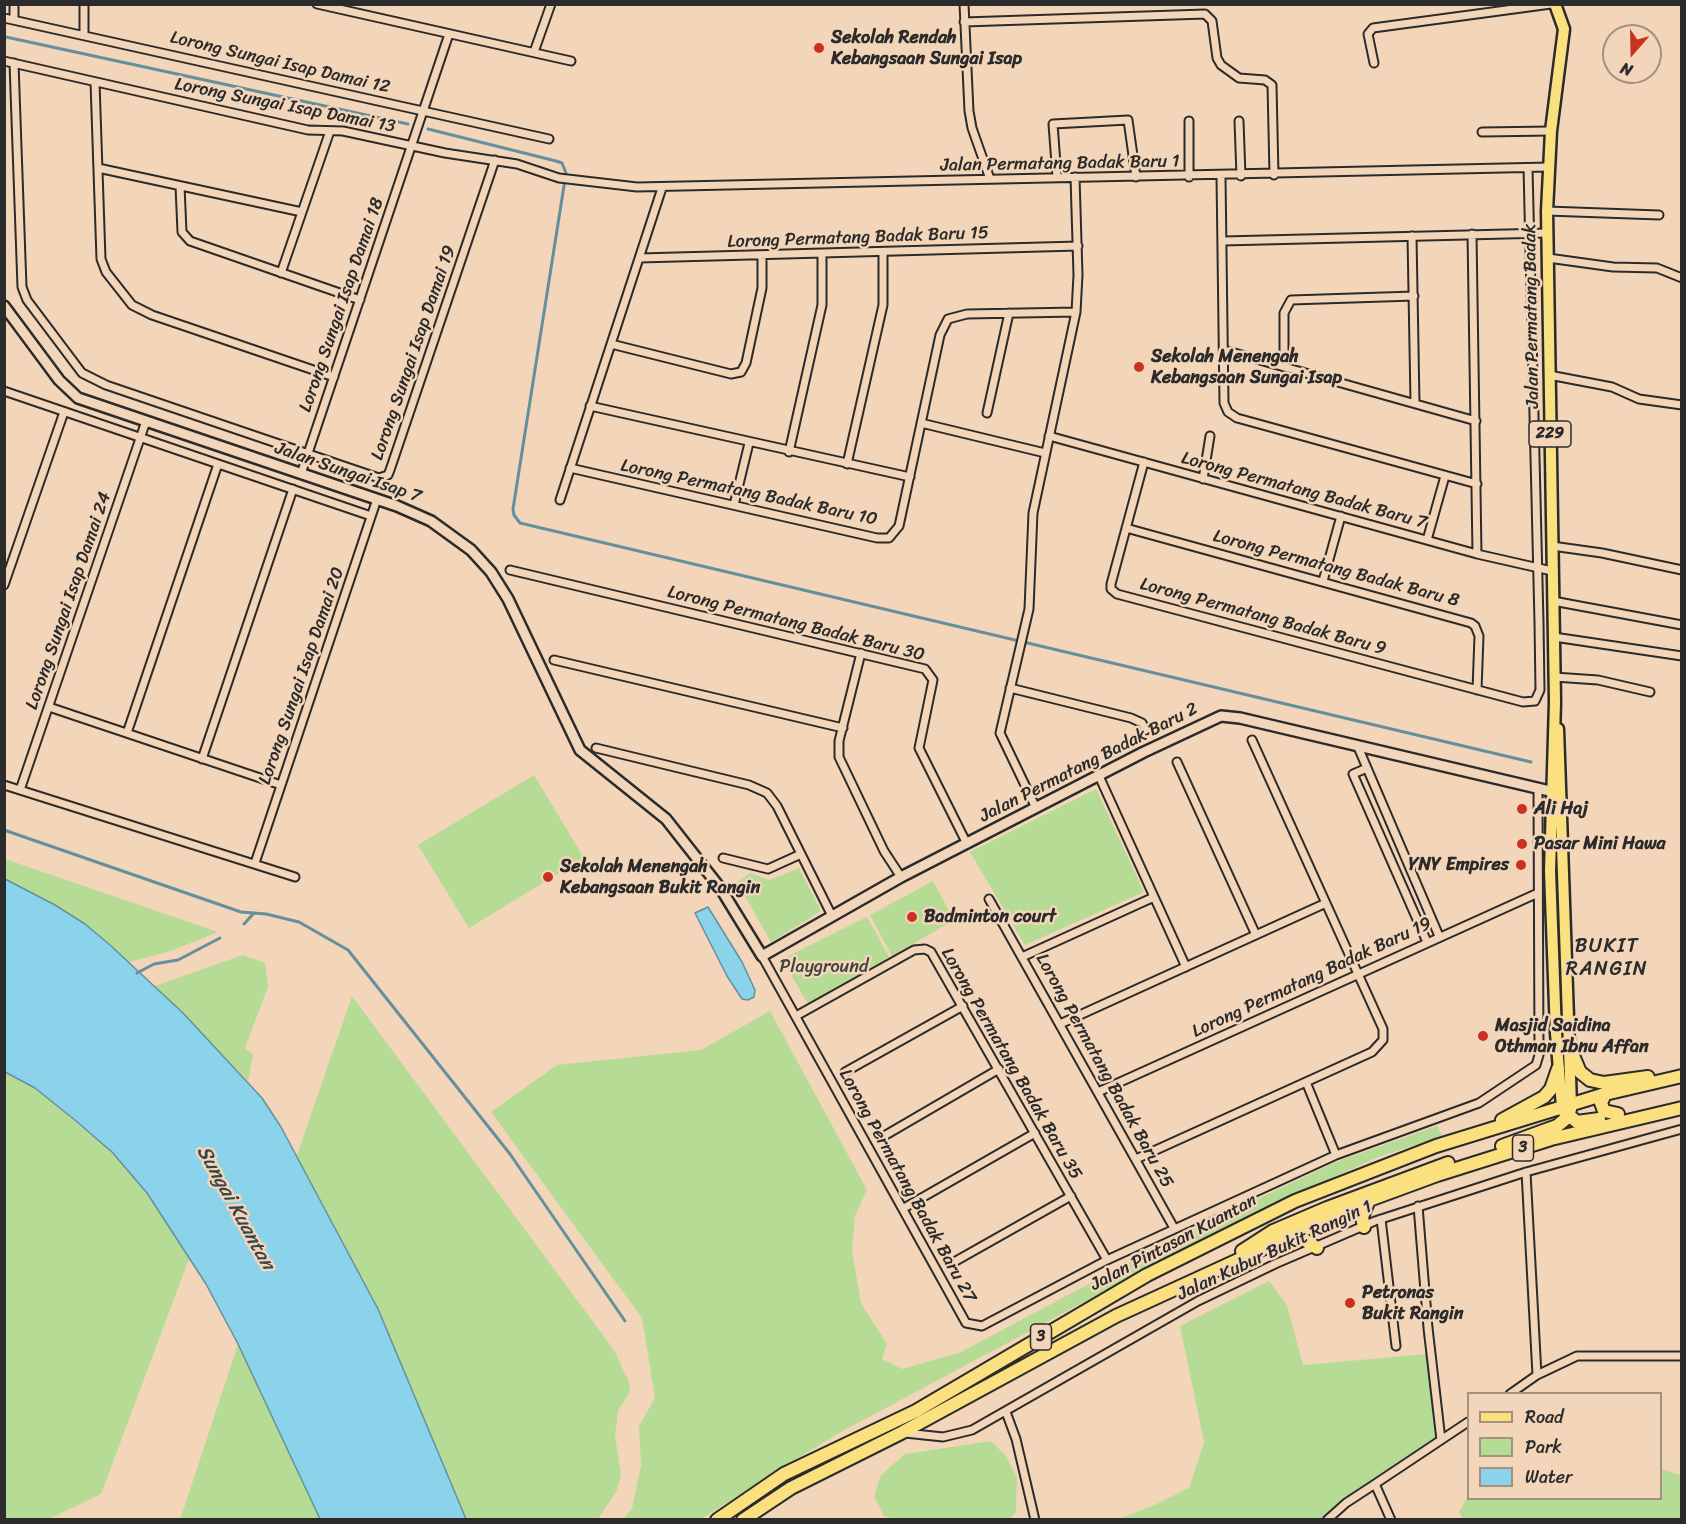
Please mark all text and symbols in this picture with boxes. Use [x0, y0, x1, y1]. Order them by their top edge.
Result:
north arrow [1602, 24, 1662, 84]
street label: Lorong Sungai Isap Damai 12 [168, 27, 392, 99]
place label: Sekolah Rendah Kebangsaan Sungai Isap [831, 27, 1022, 70]
marker: Sekolah Rendah Kebangsaan Sungai Isap [812, 41, 826, 55]
text: N [1616, 54, 1637, 85]
street label: Lorong Sungai Isap Damai 13 [173, 74, 397, 138]
street label: Jalan Permatang Badak Baru 1 [940, 151, 1180, 177]
street label: Lorong Sungai Isap Damai 18 [295, 195, 389, 415]
street label: Lorong Permatang Badak Baru 15 [727, 223, 989, 253]
street label: Jalan Permatang Badak [1520, 223, 1544, 409]
street label: Lorong Sungai Isap Damai 19 [367, 243, 461, 463]
place label: Sekolah Menengah Kebangsaan Sungai Isap [1151, 346, 1342, 388]
marker: Sekolah Menengah Kebangsaan Sungai Isap [1132, 360, 1146, 374]
road number: 229 [1529, 421, 1571, 447]
street label: Jalan Sungai Isap 7 [272, 438, 424, 508]
street label: Lorong Permatang Badak Baru 7 [1179, 448, 1429, 534]
street label: Lorong Permatang Badak Baru 10 [619, 455, 879, 531]
street label: Lorong Sungai Isap Damai 24 [22, 489, 116, 713]
street label: Lorong Permatang Badak Baru 8 [1211, 526, 1461, 612]
street label: Lorong Sungai Isap Damai 20 [255, 564, 349, 788]
street label: Lorong Permatang Badak Baru 9 [1138, 574, 1388, 660]
street label: Lorong Permatang Badak Baru 30 [665, 582, 927, 666]
street label: Jalan Permatang Badak Baru 2 [976, 698, 1202, 828]
place label: Ali Haj [1534, 798, 1588, 820]
marker: Ali Haj [1515, 802, 1529, 816]
place label: Pasar Mini Hawa [1534, 833, 1666, 855]
marker: Pasar Mini Hawa [1515, 837, 1529, 851]
place label: YNY Empires [1408, 854, 1509, 876]
place label: Sekolah Menengah Kebangsaan Bukit Rangin [560, 856, 760, 898]
marker: YNY Empires [1514, 858, 1528, 872]
marker: Sekolah Menengah Kebangsaan Bukit Rangin [541, 870, 555, 884]
place label: Badminton court [924, 906, 1056, 928]
marker: Badminton court [905, 910, 919, 924]
street label: Lorong Permatang Badak Baru 19 [1189, 913, 1435, 1043]
district label: BUKIT RANGIN [1567, 935, 1647, 982]
street label: Lorong Permatang Badak Baru 35 [936, 944, 1086, 1184]
street label: Lorong Permatang Badak Baru 25 [1030, 950, 1178, 1192]
park label: Playground [780, 956, 868, 978]
place label: Masjid Saidina Othman Ibnu Affan [1495, 1015, 1649, 1058]
marker: Masjid Saidina Othman Ibnu Affan [1476, 1029, 1490, 1043]
street label: Lorong Permatang Badak Baru 27 [834, 1066, 980, 1306]
road number: 3 [1512, 1135, 1534, 1161]
water label: Sungai Kuantan [191, 1142, 279, 1274]
street label: Jalan Pintasan Kuantan [1087, 1190, 1261, 1296]
street label: Jalan Kubur Bukit Rangin 1 [1174, 1196, 1376, 1306]
place label: Petronas Bukit Rangin [1362, 1282, 1464, 1324]
marker: Petronas Bukit Rangin [1343, 1296, 1357, 1310]
road number: 3 [1030, 1324, 1052, 1350]
legend [1467, 1392, 1662, 1500]
text: Road [1525, 1401, 1564, 1433]
text: Park [1525, 1431, 1562, 1463]
text: Water [1525, 1461, 1572, 1493]

